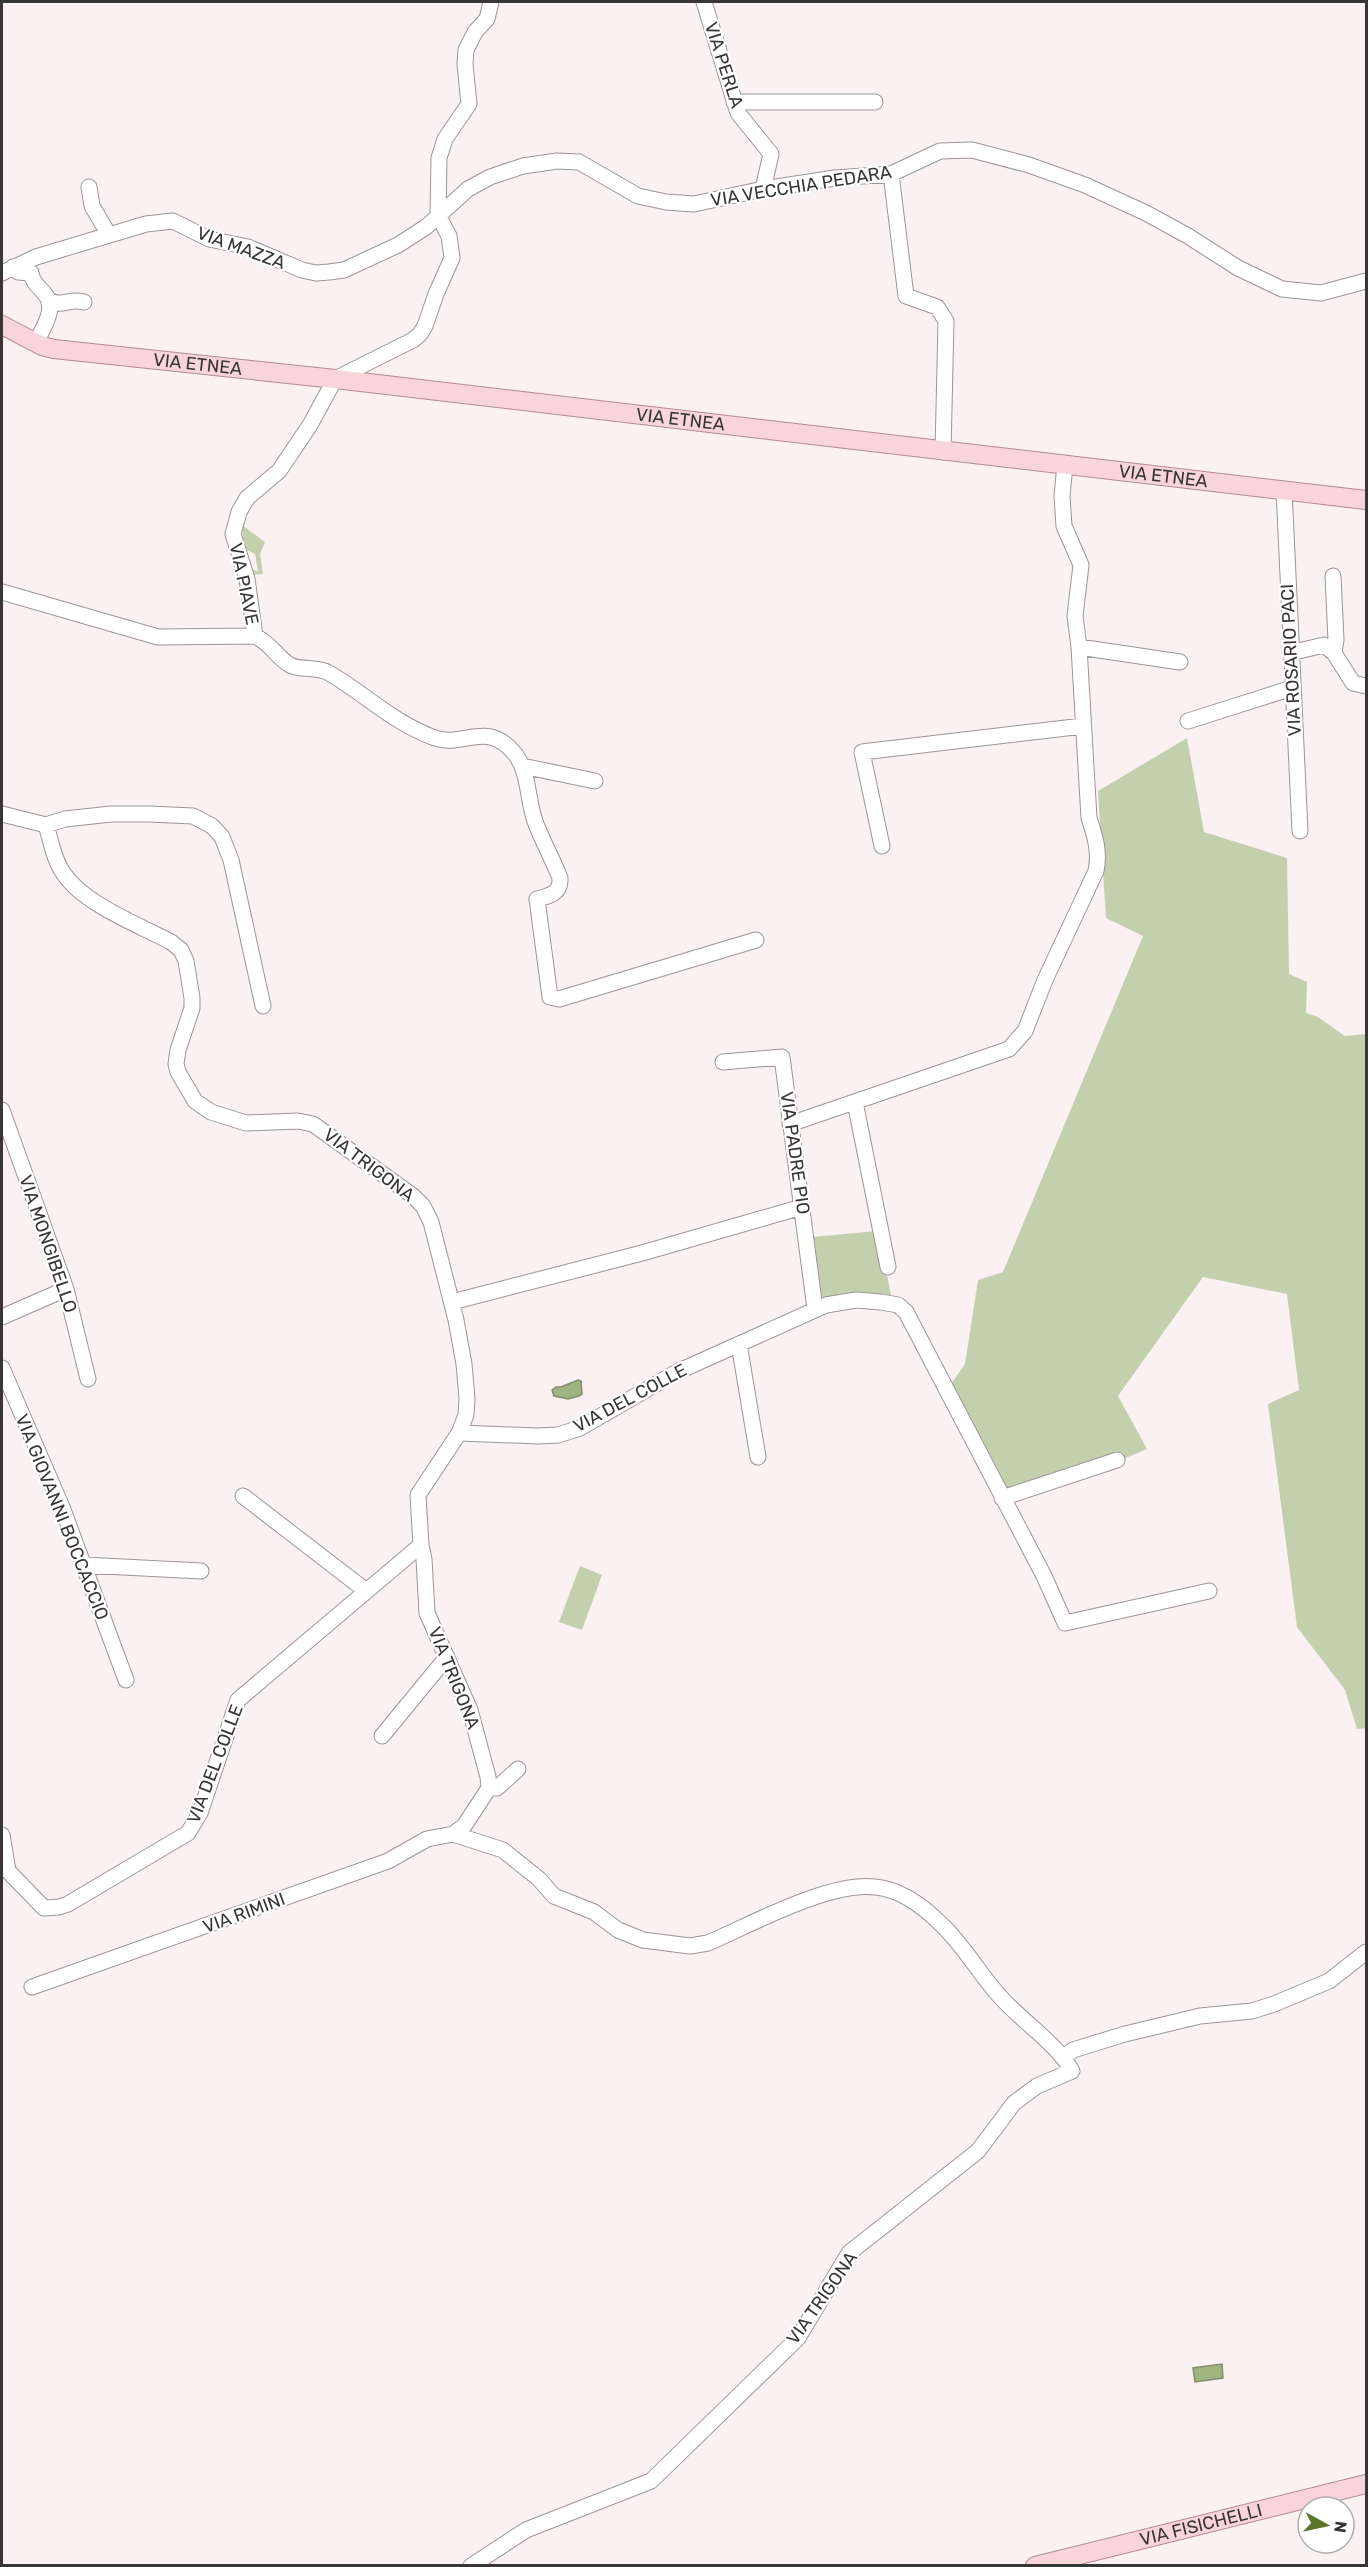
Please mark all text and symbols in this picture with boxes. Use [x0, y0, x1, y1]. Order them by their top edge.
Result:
street label: VIA PERLA [700, 19, 748, 111]
street label: VIA VECCHIA PEDARA [709, 161, 893, 211]
street label: VIA MAZZA [194, 222, 288, 274]
street label: VIA ETNEA [152, 349, 243, 380]
street label: VIA ETNEA [635, 403, 726, 436]
street label: VIA ETNEA [1117, 460, 1209, 492]
street label: VIA PIAVE [225, 541, 263, 627]
street label: VIA ROSARIO PACI [1276, 583, 1306, 737]
street label: VIA PADRE PIO [775, 1090, 815, 1216]
street label: VIA TRIGONA [319, 1124, 419, 1206]
street label: VIA MONGIBELLO [14, 1172, 82, 1316]
street label: VIA DEL COLLE [569, 1359, 691, 1437]
street label: VIA GIOVANNI BOCCACCIO [11, 1411, 113, 1623]
street label: VIA TRIGONA [423, 1624, 485, 1732]
street label: VIA DEL COLLE [182, 1702, 248, 1826]
street label: VIA RIMINI [200, 1888, 288, 1938]
street label: VIA TRIGONA [782, 2247, 862, 2349]
north arrow [1296, 2495, 1356, 2555]
street label: VIA FISICHELLI [1138, 2499, 1264, 2551]
text: N [1330, 2520, 1351, 2534]

